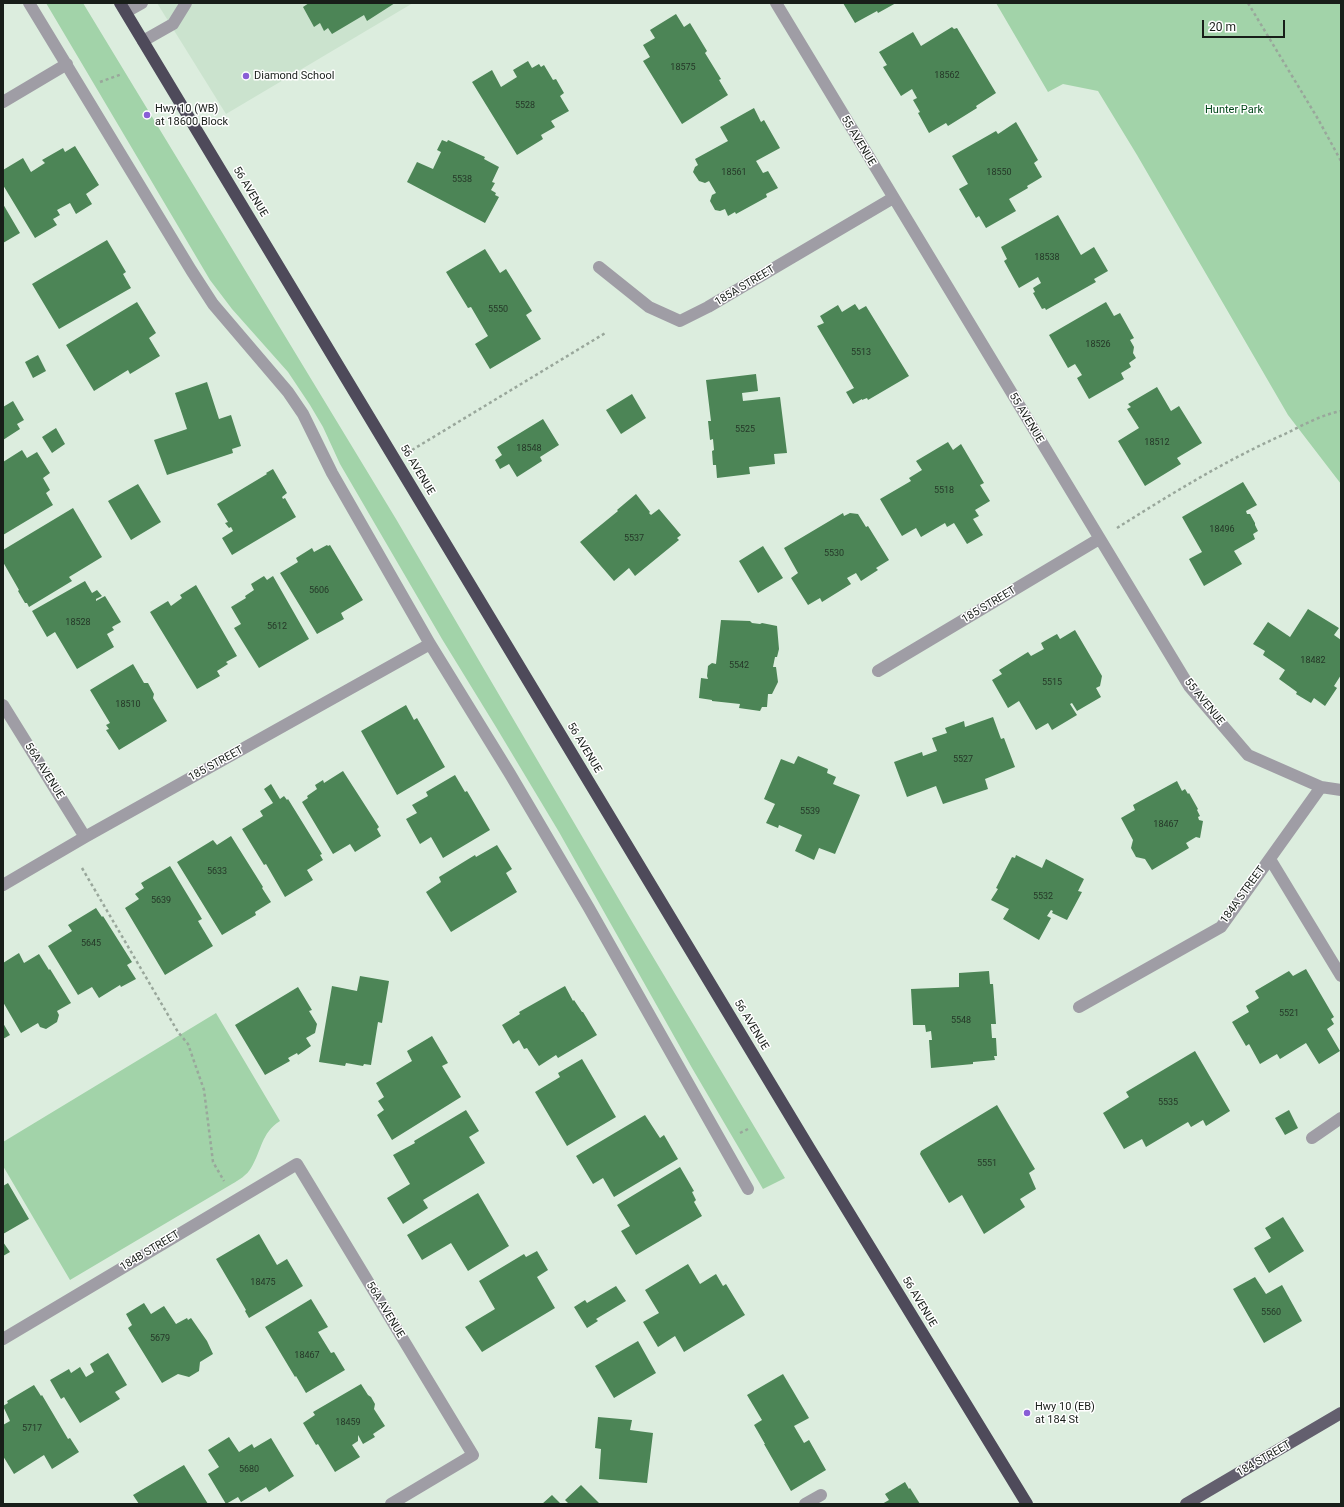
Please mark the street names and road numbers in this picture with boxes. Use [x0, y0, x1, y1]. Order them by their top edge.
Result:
street label: 55 AVENUE [838, 113, 878, 169]
street label: 56 AVENUE [230, 164, 270, 220]
street label: 185A STREET [713, 263, 777, 309]
street label: 55 AVENUE [1006, 390, 1046, 446]
street label: 56 AVENUE [397, 442, 437, 498]
street label: 185 STREET [960, 584, 1018, 626]
street label: 55 AVENUE [1181, 676, 1227, 728]
street label: 56 AVENUE [564, 720, 604, 776]
street label: 56A AVENUE [22, 741, 66, 801]
street label: 185 STREET [186, 744, 246, 784]
street label: 184A STREET [1218, 864, 1268, 926]
street label: 56 AVENUE [731, 997, 771, 1053]
street label: 184B STREET [118, 1228, 182, 1274]
street label: 56 AVENUE [899, 1274, 939, 1330]
street label: 56A AVENUE [363, 1279, 407, 1341]
street label: 184 STREET [1235, 1438, 1293, 1480]

